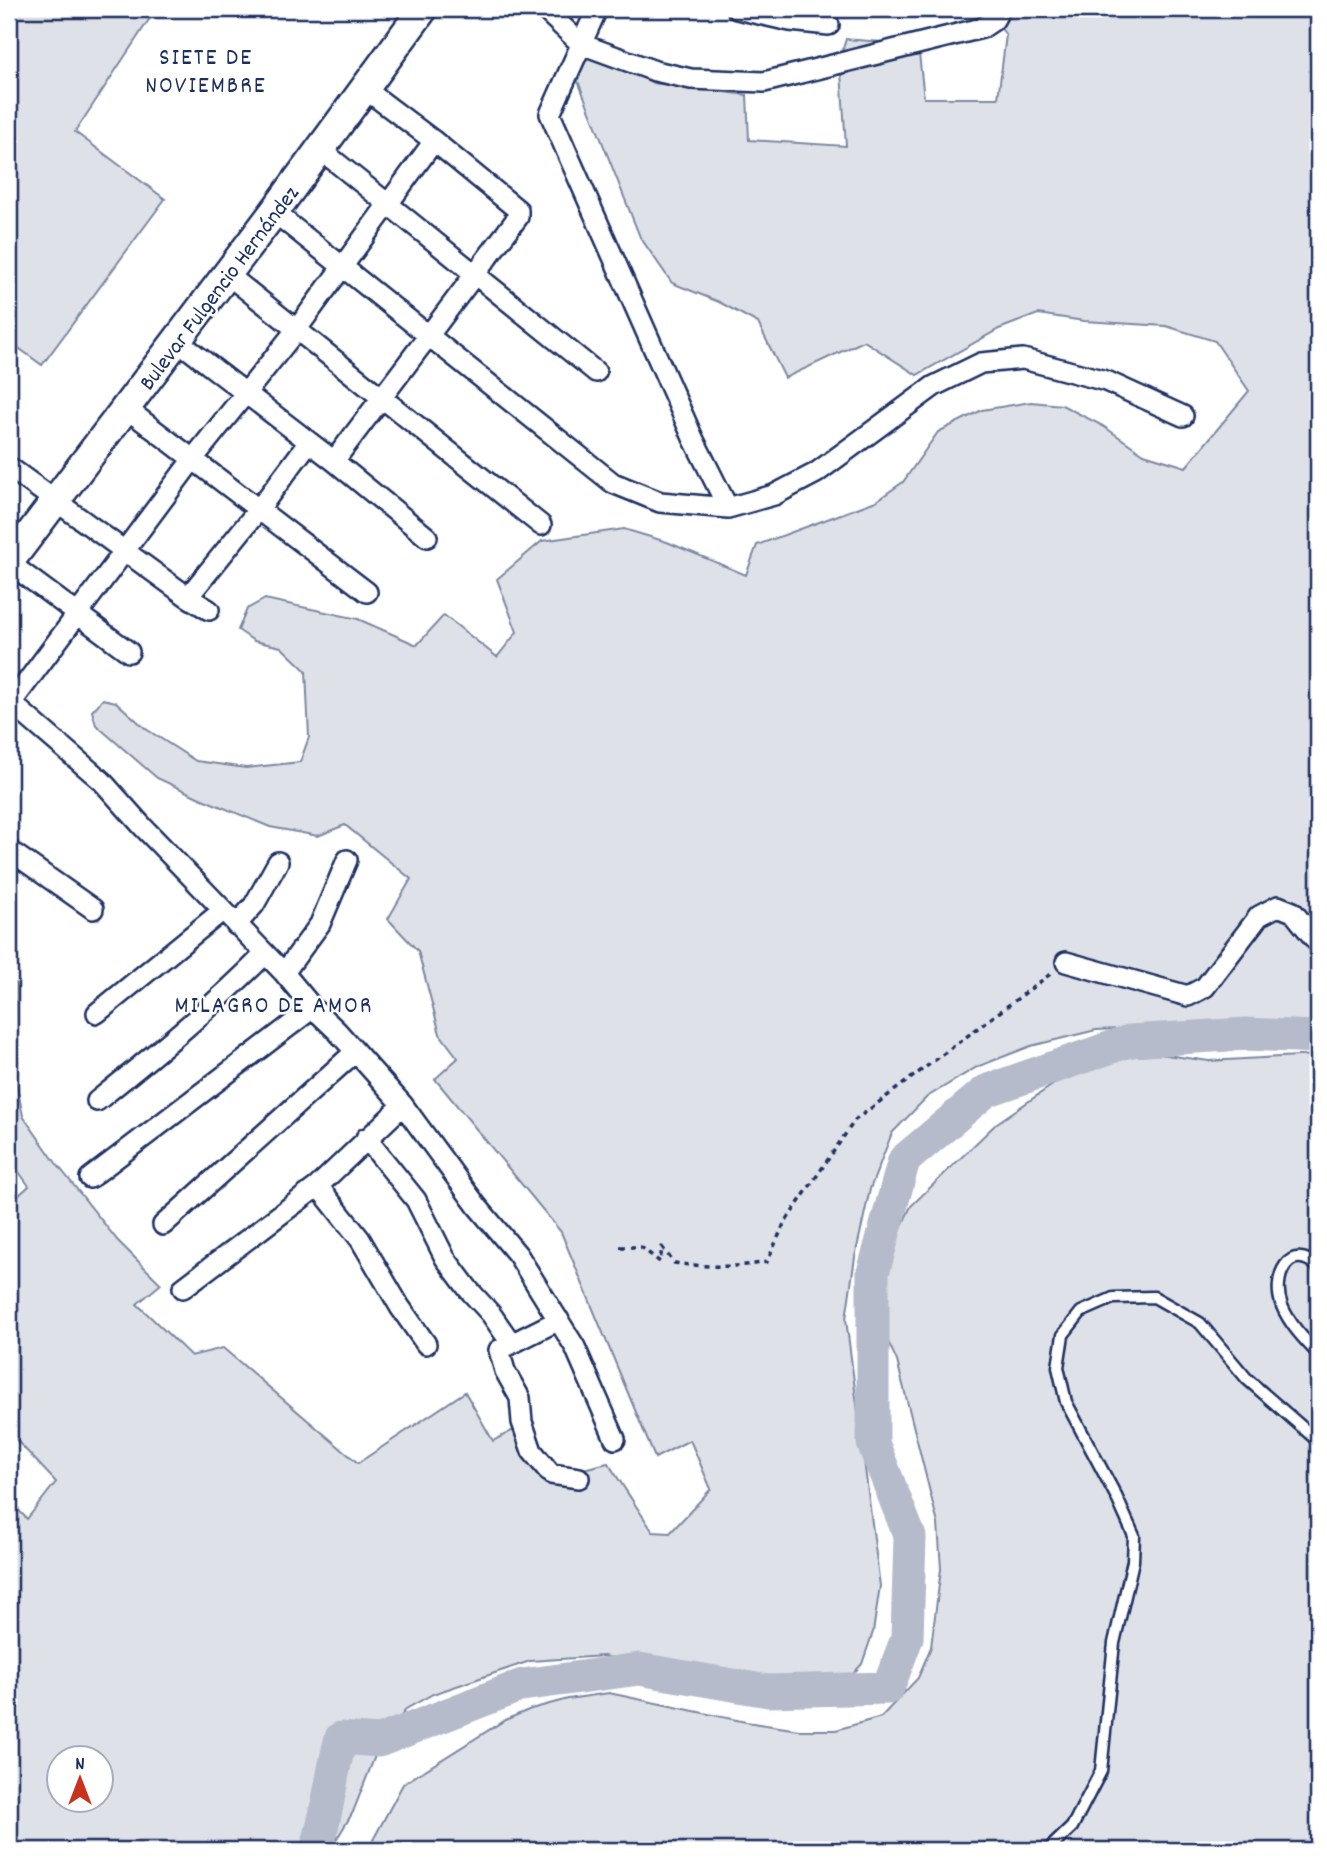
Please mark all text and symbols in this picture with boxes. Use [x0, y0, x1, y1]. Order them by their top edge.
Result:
district label: SIETE DE NOVIEMBRE [145, 42, 267, 104]
street label: Bulevar Fulgencio Hernández [133, 180, 309, 398]
district label: MILAGRO DE AMOR [175, 990, 373, 1024]
north arrow [46, 1744, 116, 1814]
text: N [75, 1752, 85, 1779]

